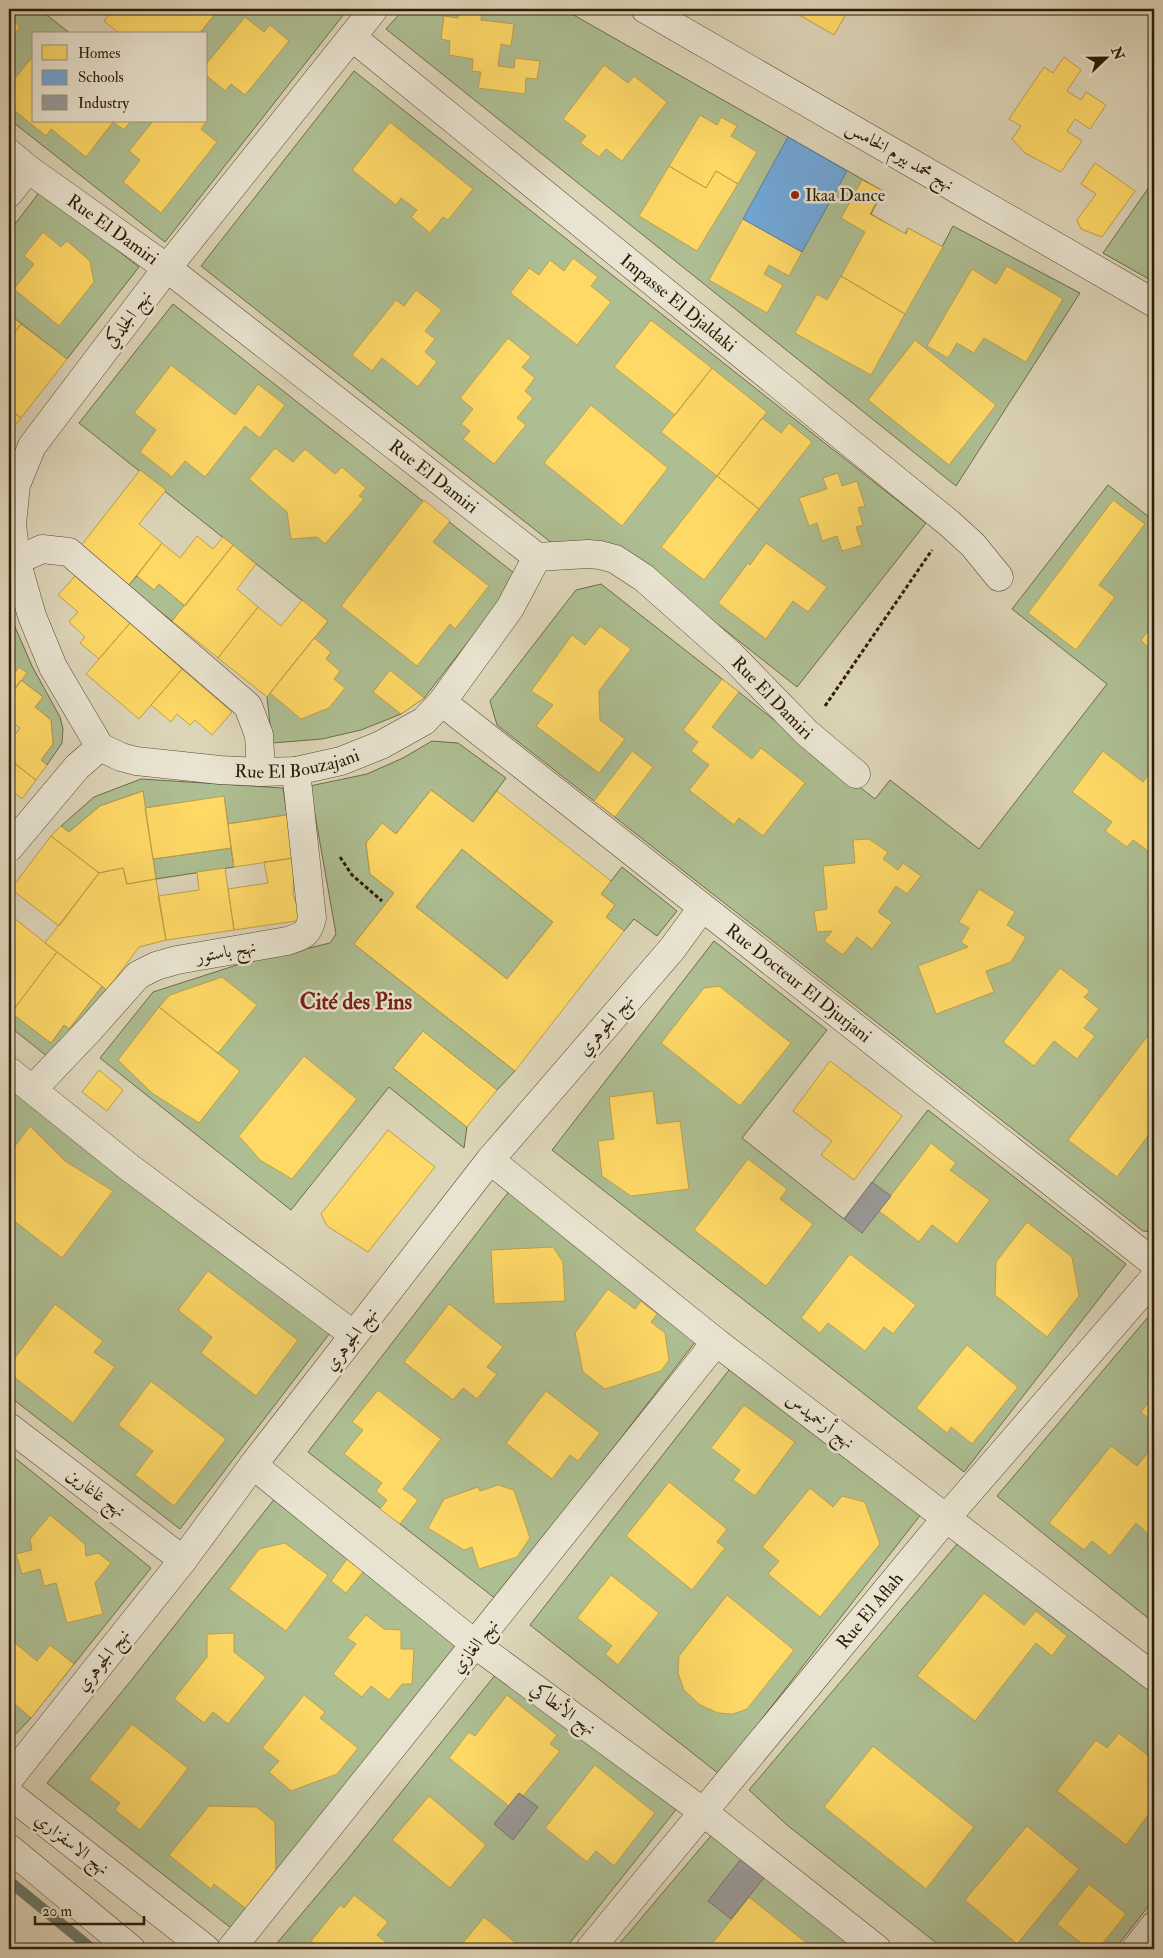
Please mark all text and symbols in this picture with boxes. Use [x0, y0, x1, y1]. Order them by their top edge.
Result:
legend [32, 32, 208, 122]
north arrow [1080, 32, 1130, 82]
text: N [1107, 43, 1128, 63]
text: Homes [78, 44, 120, 63]
text: Schools [78, 68, 124, 87]
text: Industry [78, 94, 129, 113]
street label: نهج محمد بيرم الخامس [840, 116, 958, 200]
place label: Ikaa Dance [805, 184, 886, 207]
street label: Rue El Damiri [63, 189, 163, 270]
marker: Ikaa Dance [789, 189, 801, 201]
street label: Impasse El Djaldaki [616, 249, 741, 357]
street label: نهج الجلدكي [98, 285, 160, 355]
street label: Rue El Damiri [384, 434, 483, 519]
street label: Rue El Damiri [727, 651, 818, 745]
street label: Rue El Bouzajani [234, 743, 363, 784]
street label: Rue Docteur El Djurjani [721, 919, 876, 1048]
street label: نهج باستور [192, 935, 258, 973]
district label: Cité des Pins [300, 988, 413, 1016]
street label: نهج الجوهري [573, 989, 642, 1063]
street label: نهج الجوهري [319, 1303, 386, 1378]
street label: نهج أرخميدس [779, 1386, 860, 1457]
street label: نهج غاغارين [59, 1463, 130, 1526]
street label: Rue El Aflah [831, 1567, 908, 1654]
street label: نهج الغازي [446, 1614, 507, 1680]
street label: نهج الجوهري [71, 1624, 138, 1699]
street label: نهج الأنطاكي [523, 1676, 601, 1744]
street label: نهج الاسفزاري [28, 1808, 114, 1883]
scale bar [35, 1893, 144, 1925]
text: 20 m [42, 1902, 72, 1921]

